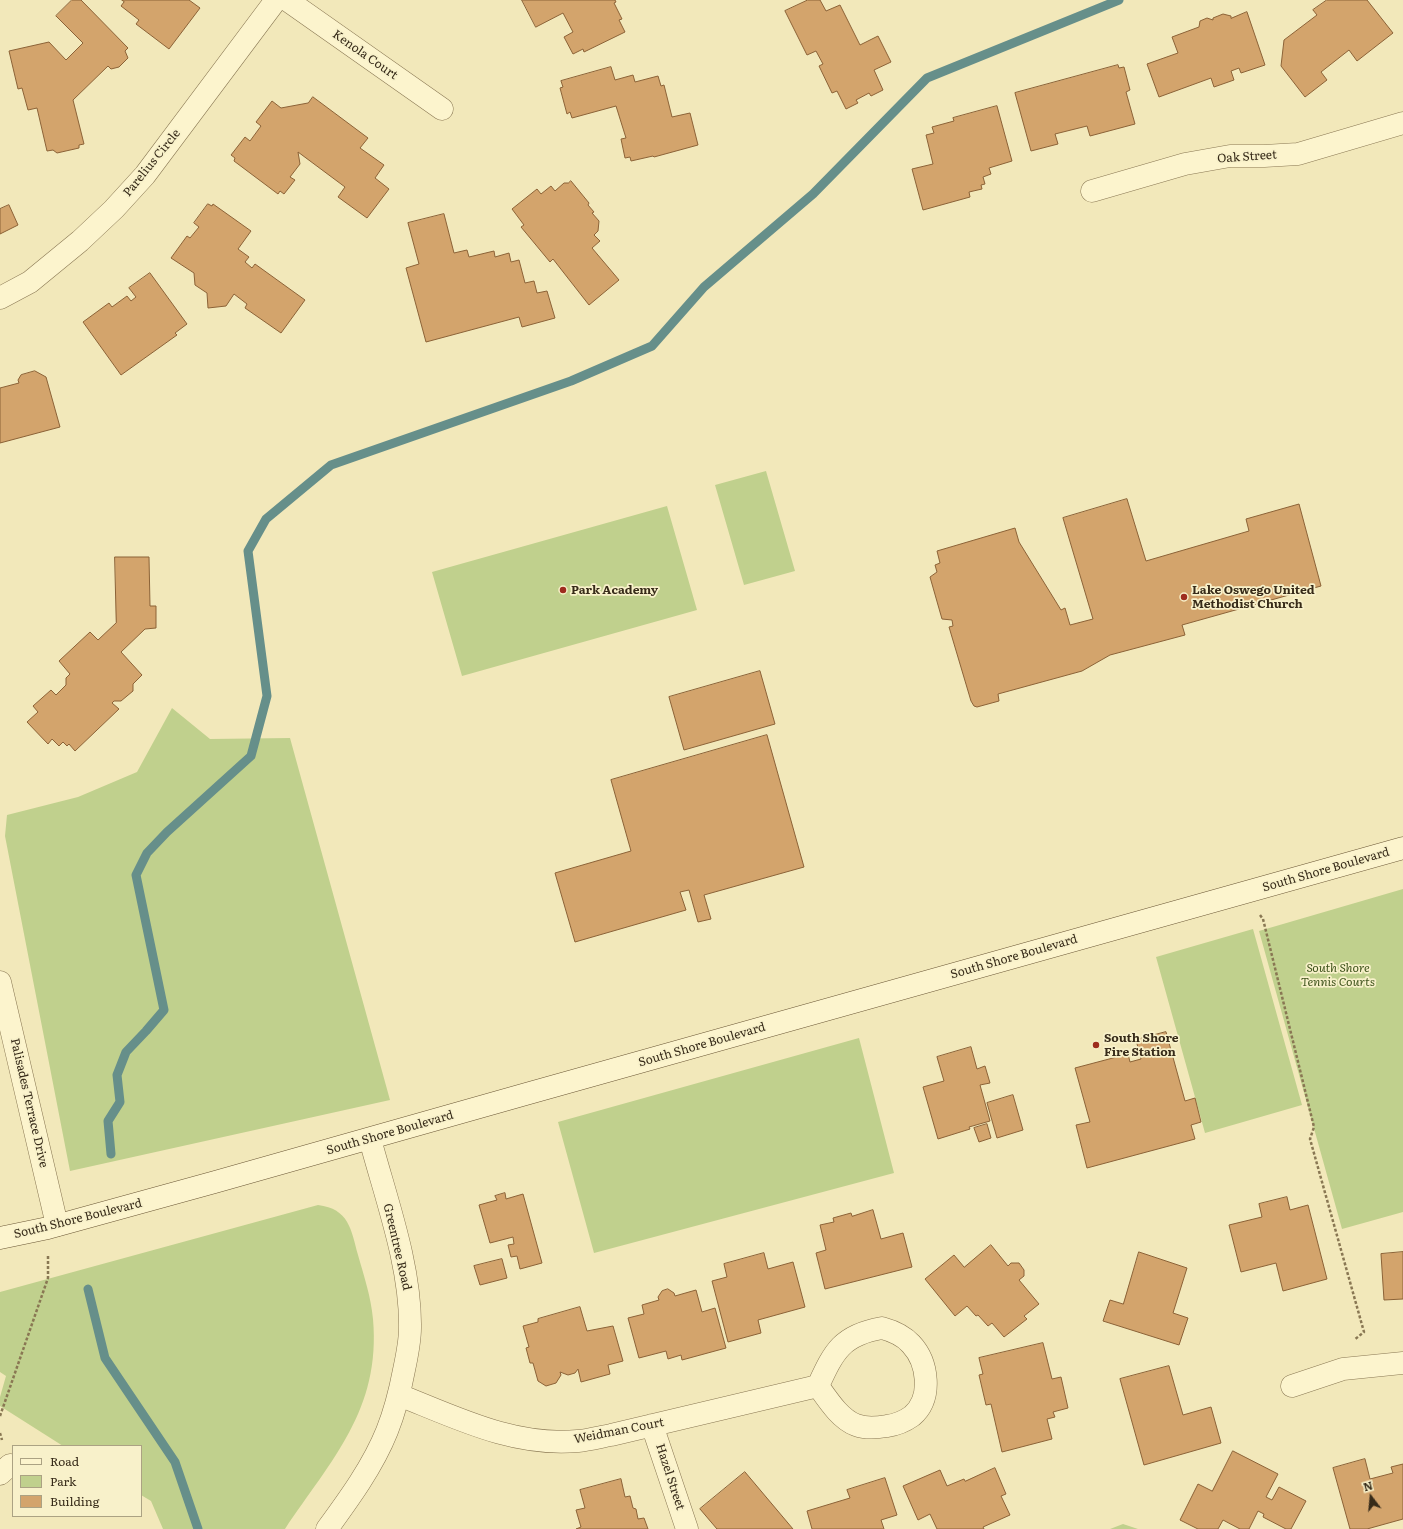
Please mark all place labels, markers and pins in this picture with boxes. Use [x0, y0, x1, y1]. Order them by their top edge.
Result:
place label: Park Academy [571, 583, 658, 597]
place label: Lake Oswego United Methodist Church [1192, 583, 1315, 611]
marker: Park Academy [558, 585, 568, 595]
marker: Lake Oswego United Methodist Church [1179, 592, 1189, 602]
place label: South Shore Fire Station [1104, 1031, 1179, 1059]
marker: South Shore Fire Station [1091, 1040, 1101, 1050]

